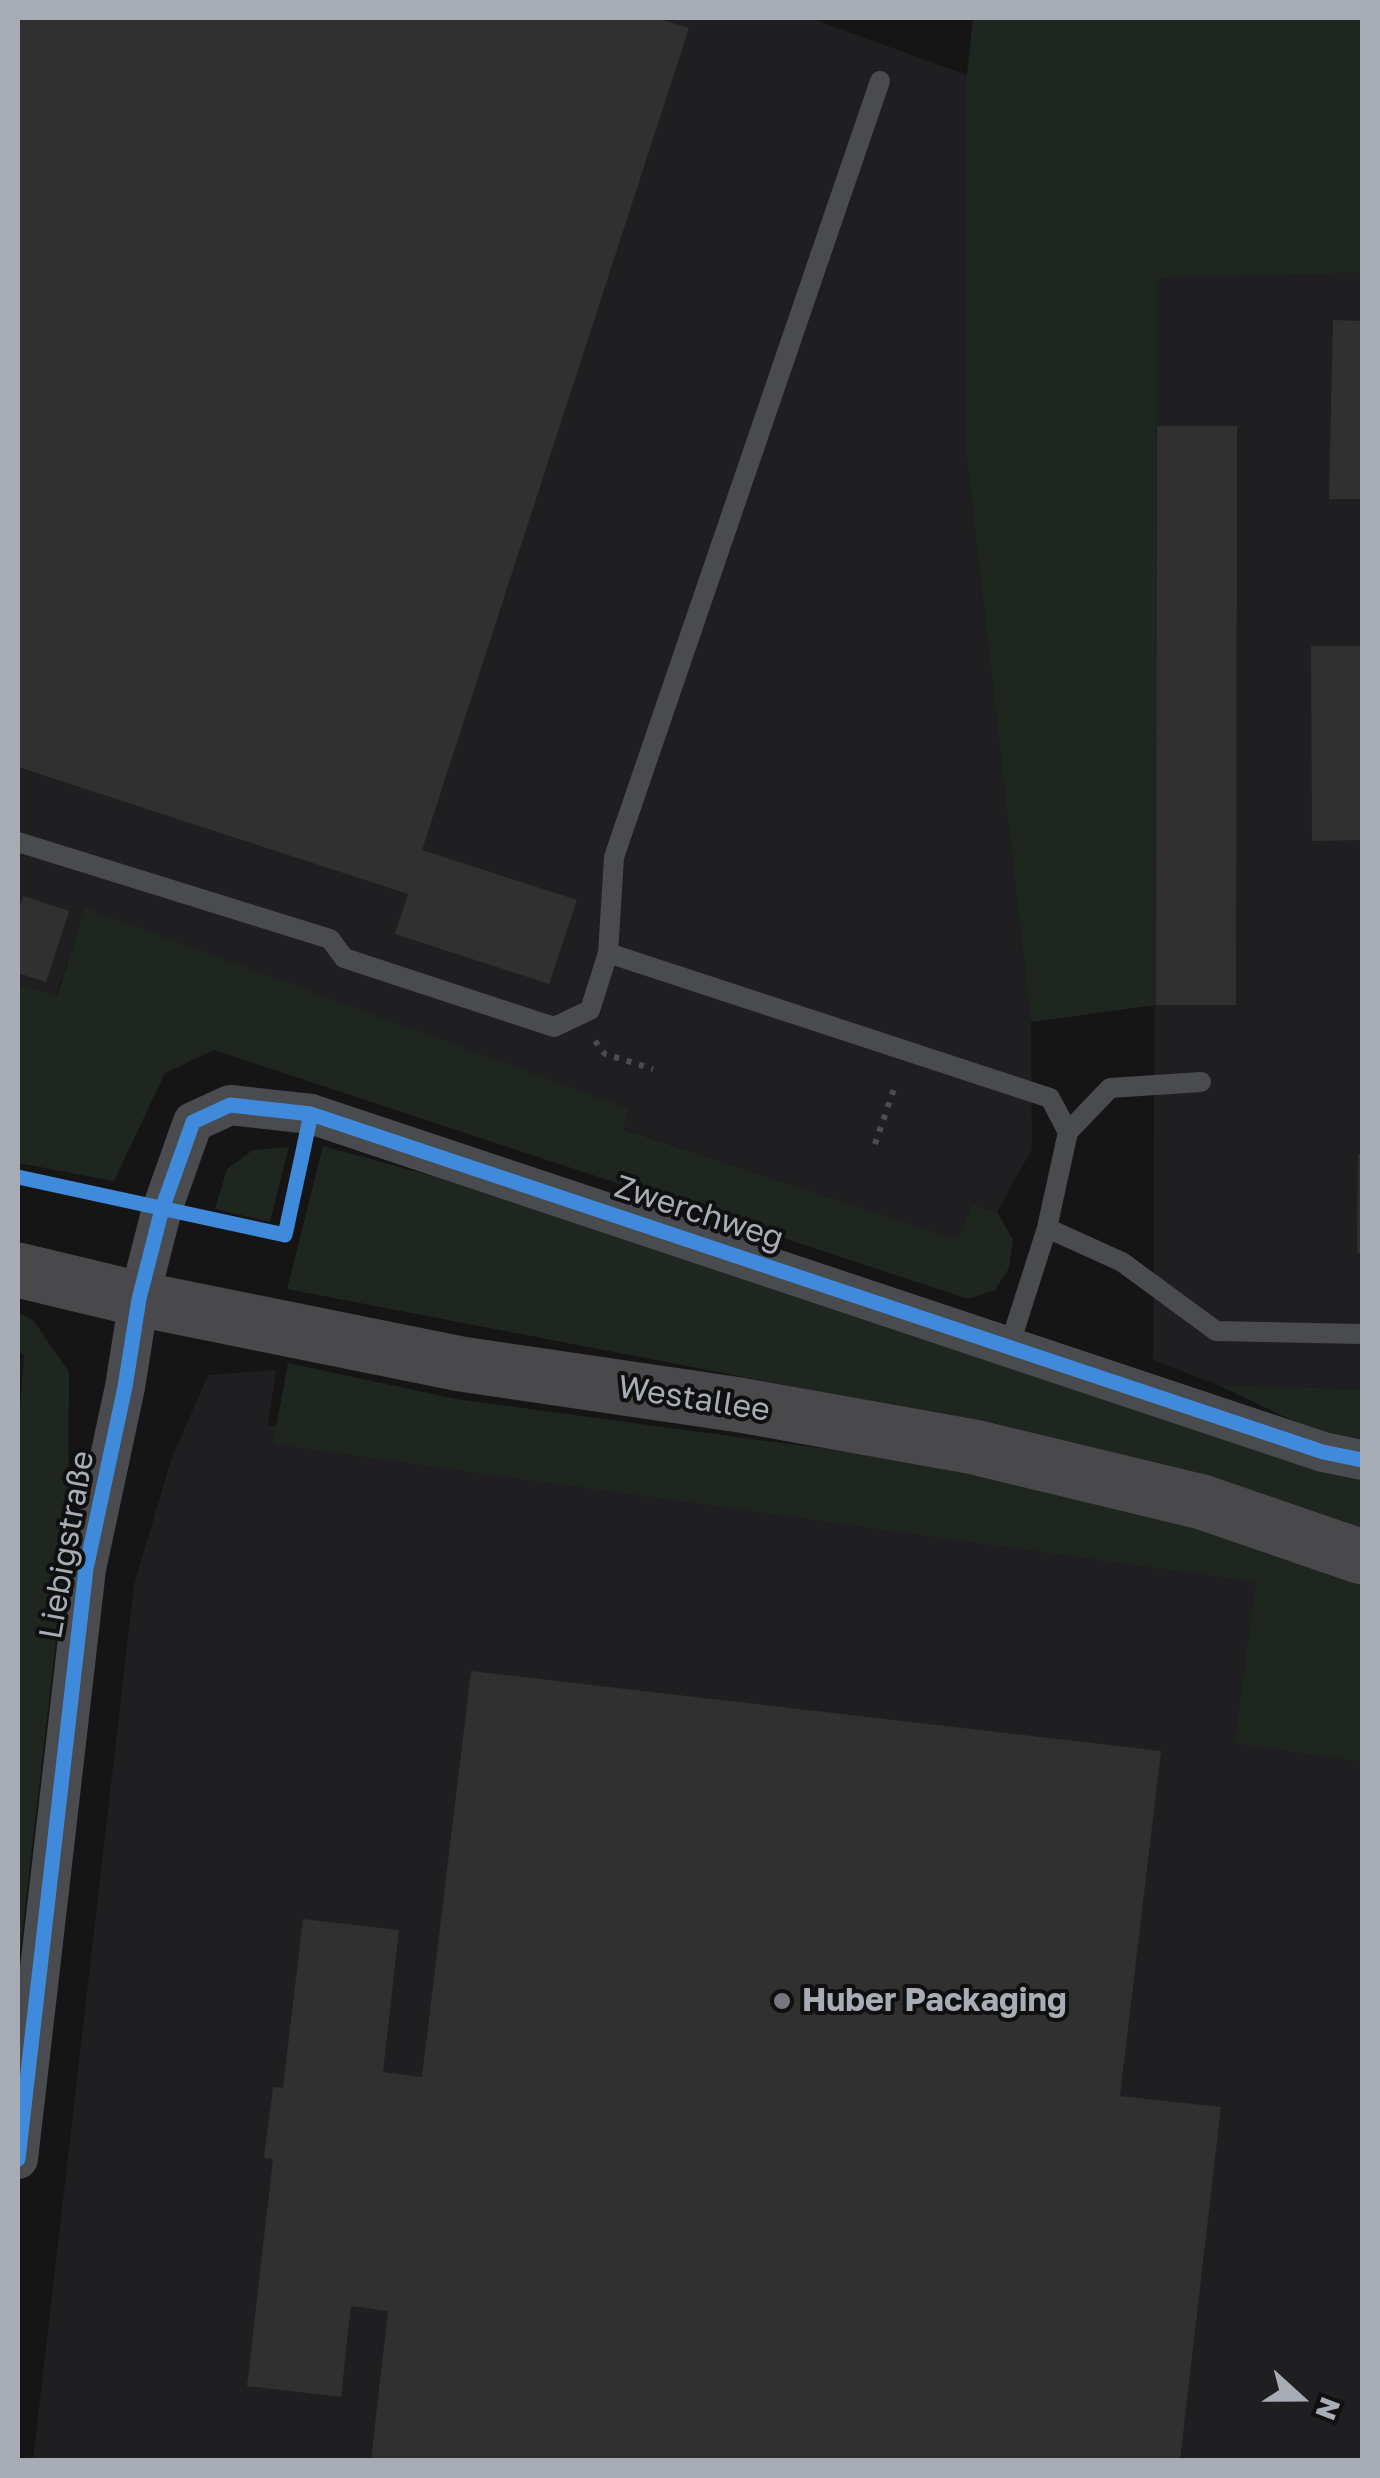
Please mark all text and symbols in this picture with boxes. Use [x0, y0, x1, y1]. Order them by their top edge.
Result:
street label: Zwerchweg [610, 1168, 788, 1258]
street label: Westallee [615, 1368, 773, 1430]
street label: Liebigstraße [32, 1448, 102, 1642]
place label: Huber Packaging [802, 1982, 1067, 2020]
marker: Huber Packaging [771, 1990, 793, 2012]
north arrow [1250, 2348, 1350, 2448]
text: N [1309, 2393, 1348, 2425]

